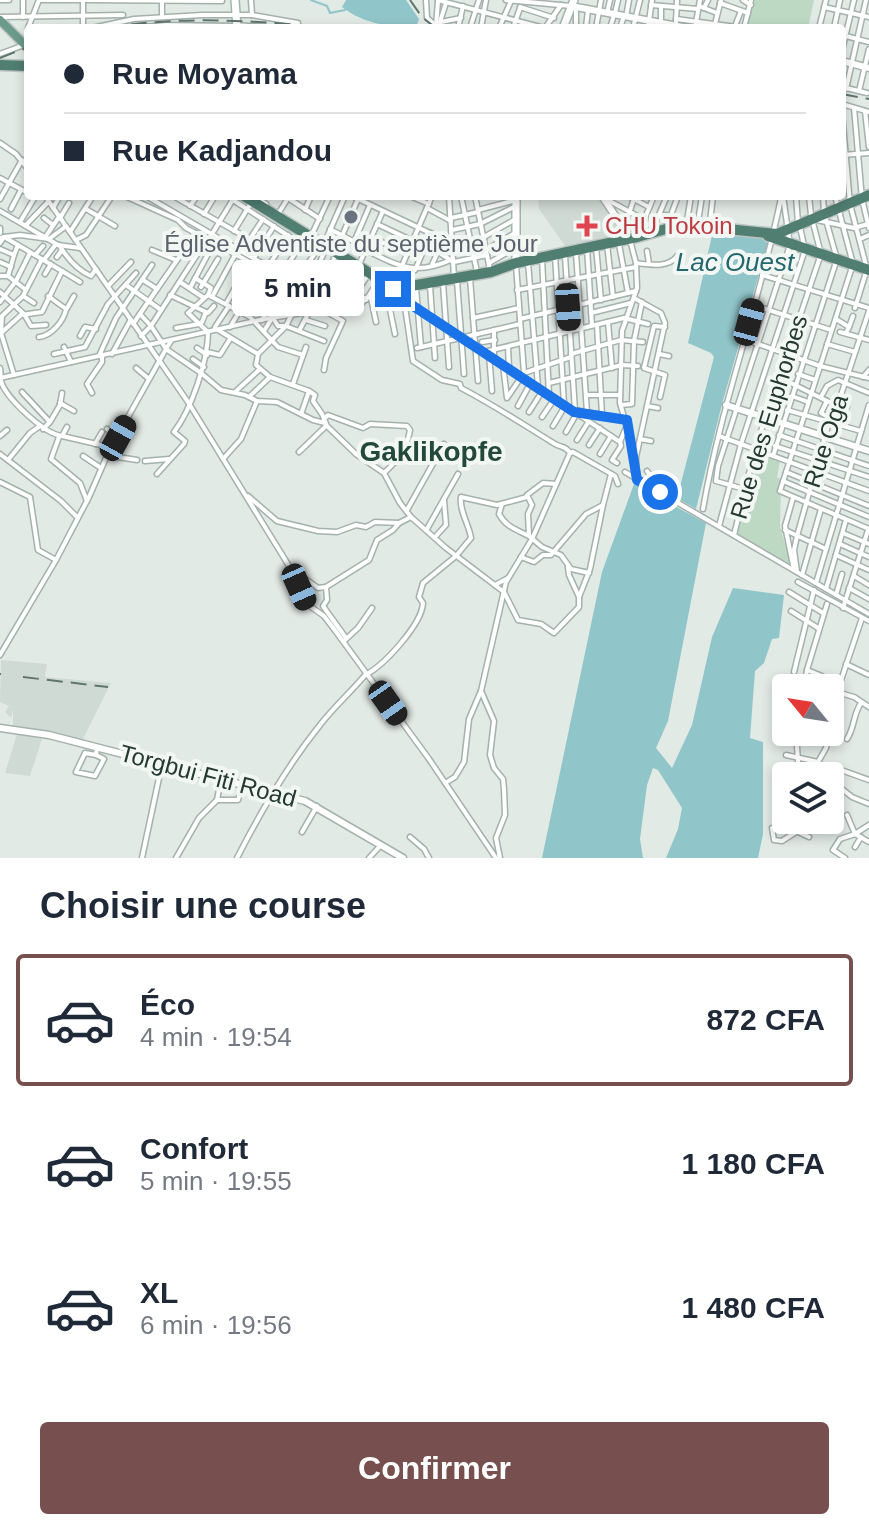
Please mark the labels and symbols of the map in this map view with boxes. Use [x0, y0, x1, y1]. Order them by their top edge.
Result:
marker: Église Adventiste du septième Jour [342, 208, 360, 226]
place label: CHU Tokoin [605, 212, 733, 239]
marker: CHU Tokoin [576, 215, 598, 237]
place label: Église Adventiste du septième Jour [164, 230, 538, 257]
water label: Lac Ouest [676, 247, 796, 277]
callout: 5 min [233, 261, 365, 317]
route end [375, 271, 411, 307]
car [554, 282, 582, 332]
car [731, 296, 767, 348]
street label: Rue des Euphorbes [725, 311, 812, 522]
street label: Rue Oga [798, 390, 853, 491]
car [96, 411, 140, 465]
district label: Gaklikopfe [359, 436, 503, 467]
route start [642, 474, 678, 510]
car [278, 560, 320, 614]
north arrow [772, 674, 844, 746]
car [364, 676, 412, 730]
street label: Torgbui Fiti Road [117, 739, 299, 812]

